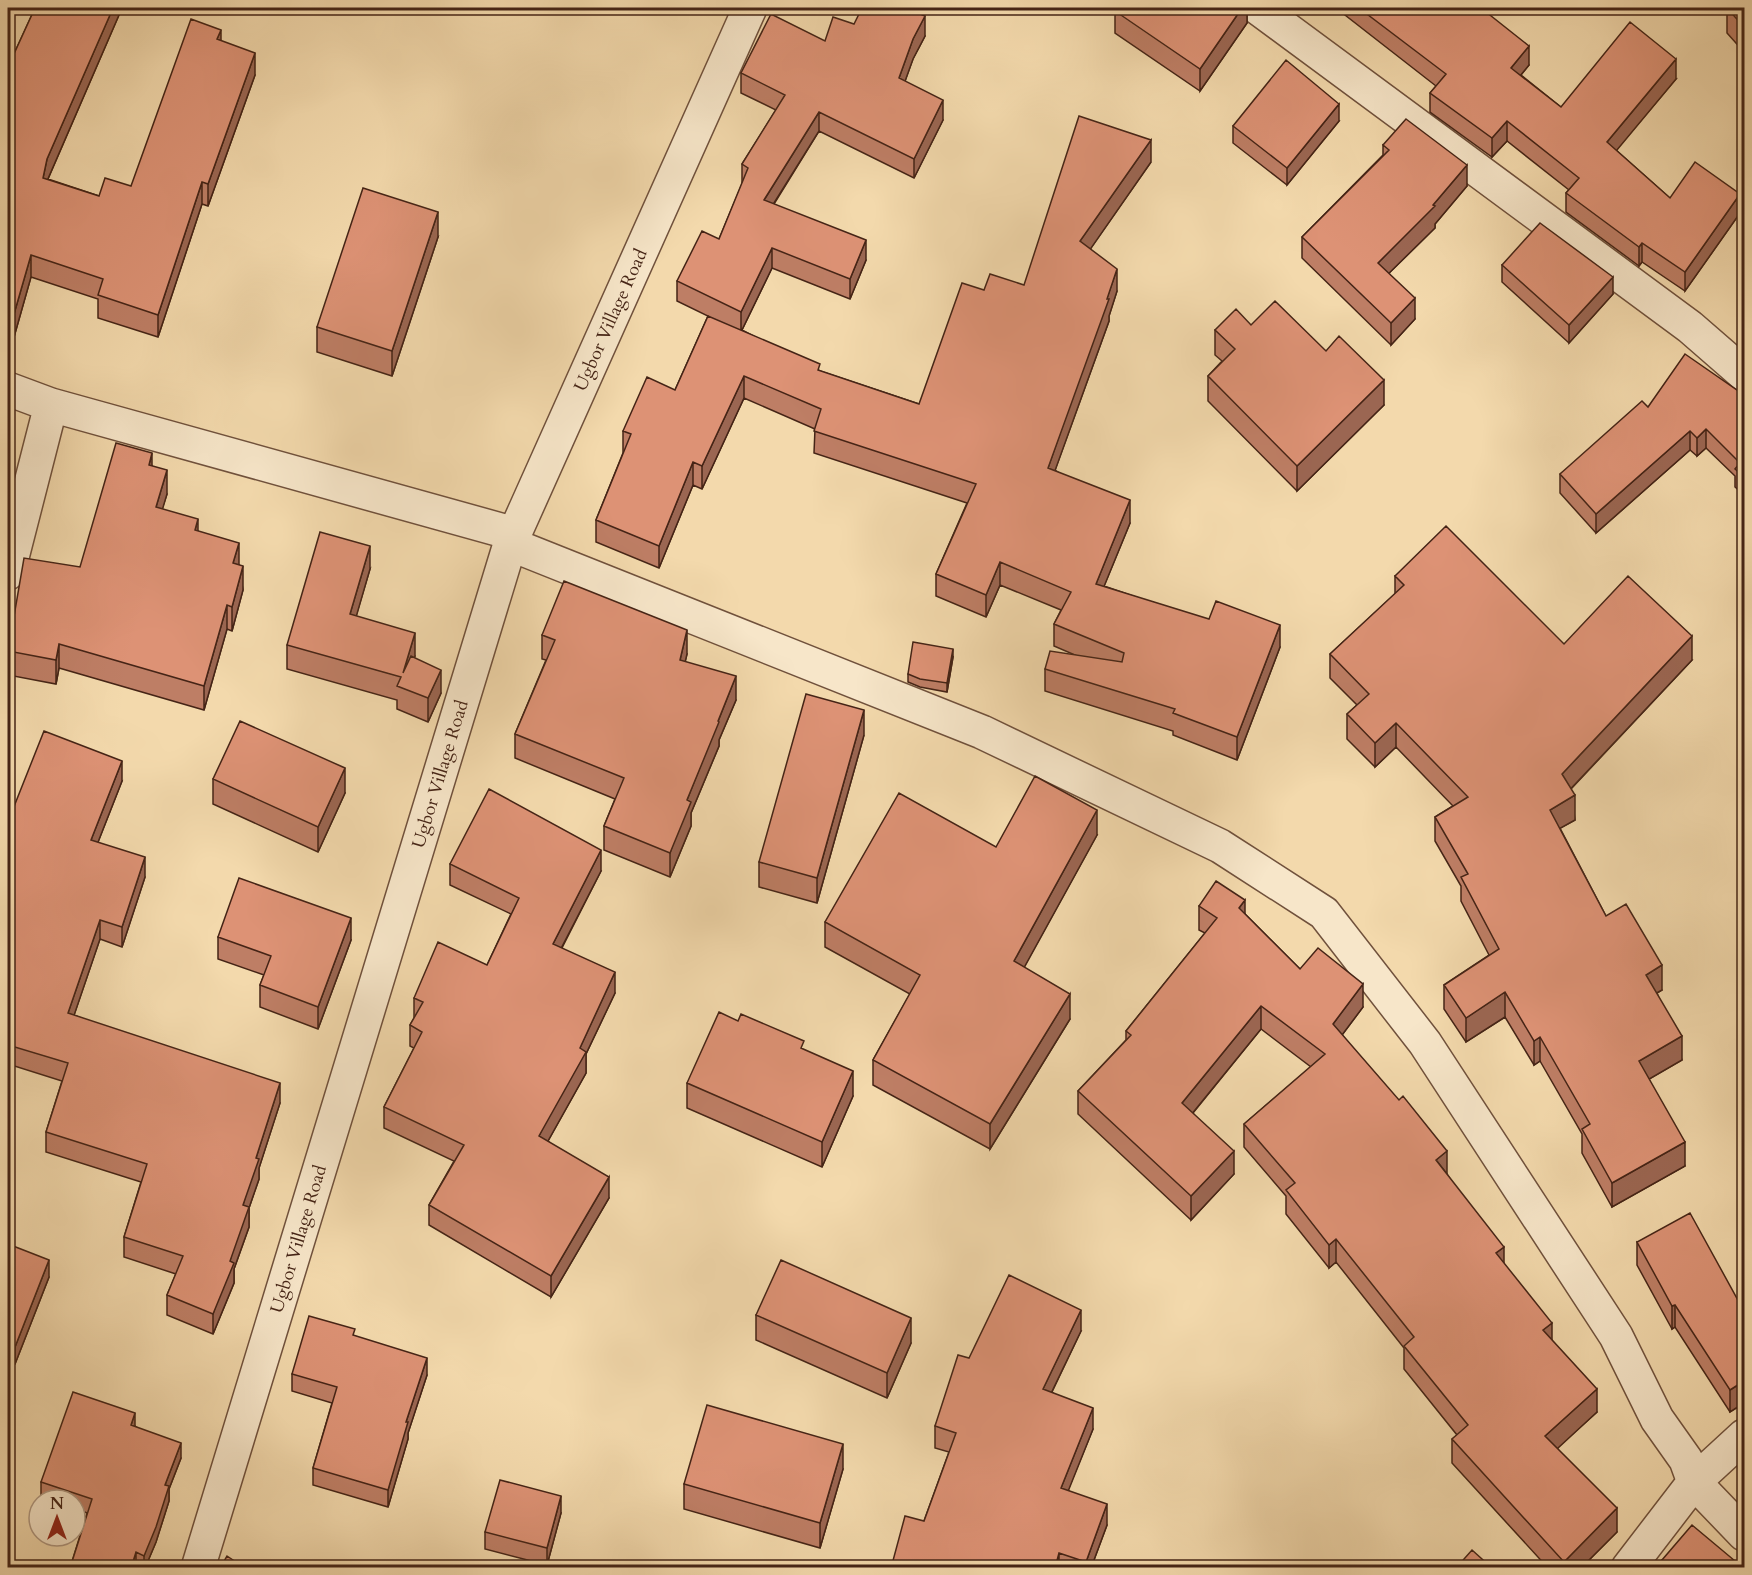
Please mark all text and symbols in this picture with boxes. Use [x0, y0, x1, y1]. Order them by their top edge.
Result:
street label: Ugbor Village Road [568, 244, 653, 395]
street label: Ugbor Village Road [406, 697, 474, 851]
street label: Ugbor Village Road [264, 1161, 333, 1316]
north arrow [27, 1488, 87, 1548]
text: N [50, 1493, 64, 1515]

